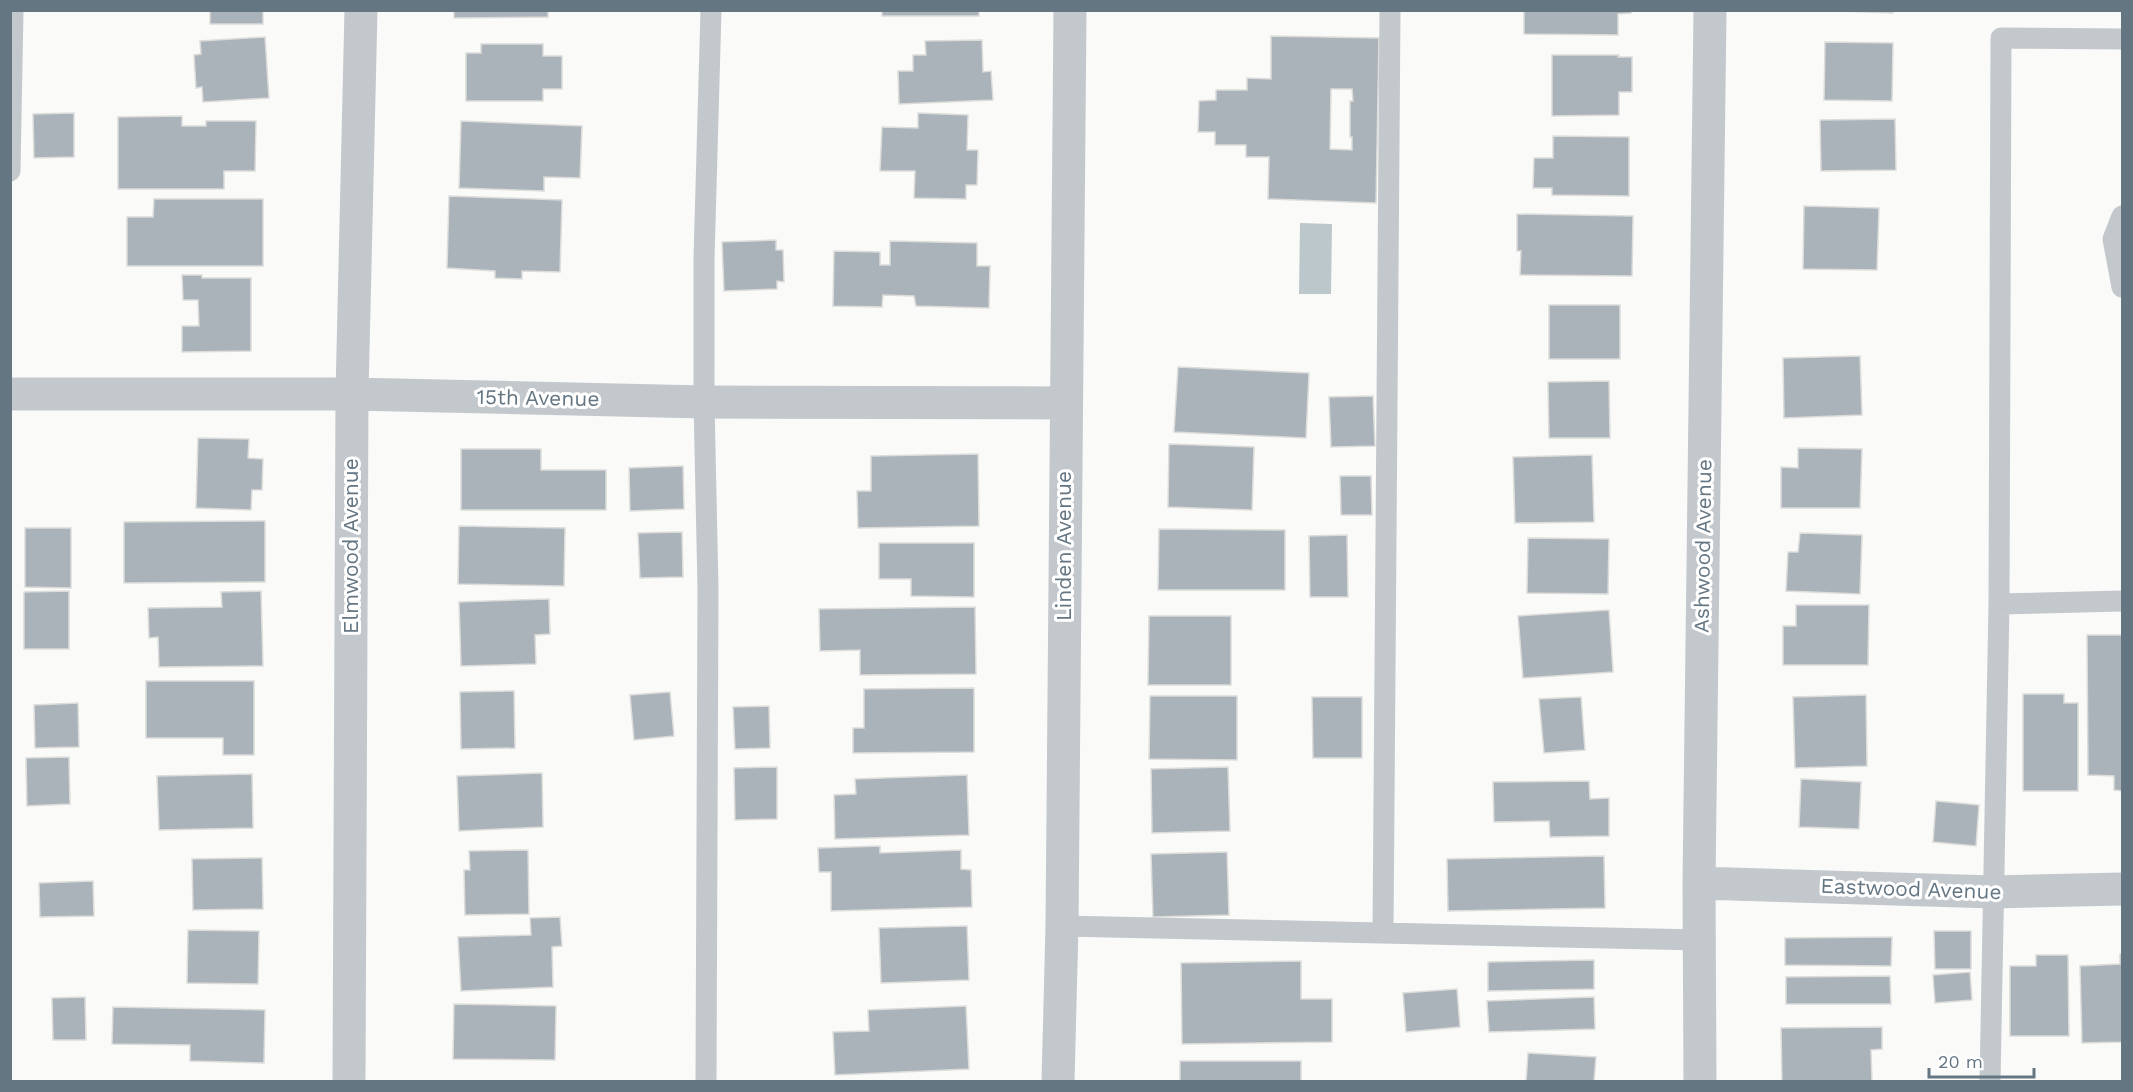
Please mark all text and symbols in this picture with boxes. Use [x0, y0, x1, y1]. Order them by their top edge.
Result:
street label: 15th Avenue [476, 384, 600, 411]
street label: Elmwood Avenue [338, 458, 363, 634]
street label: Ashwood Avenue [1688, 459, 1717, 633]
street label: Linden Avenue [1051, 471, 1076, 621]
street label: Eastwood Avenue [1820, 873, 2002, 904]
scale bar [1929, 1041, 2034, 1079]
text: 20 m [1938, 1051, 1983, 1072]

